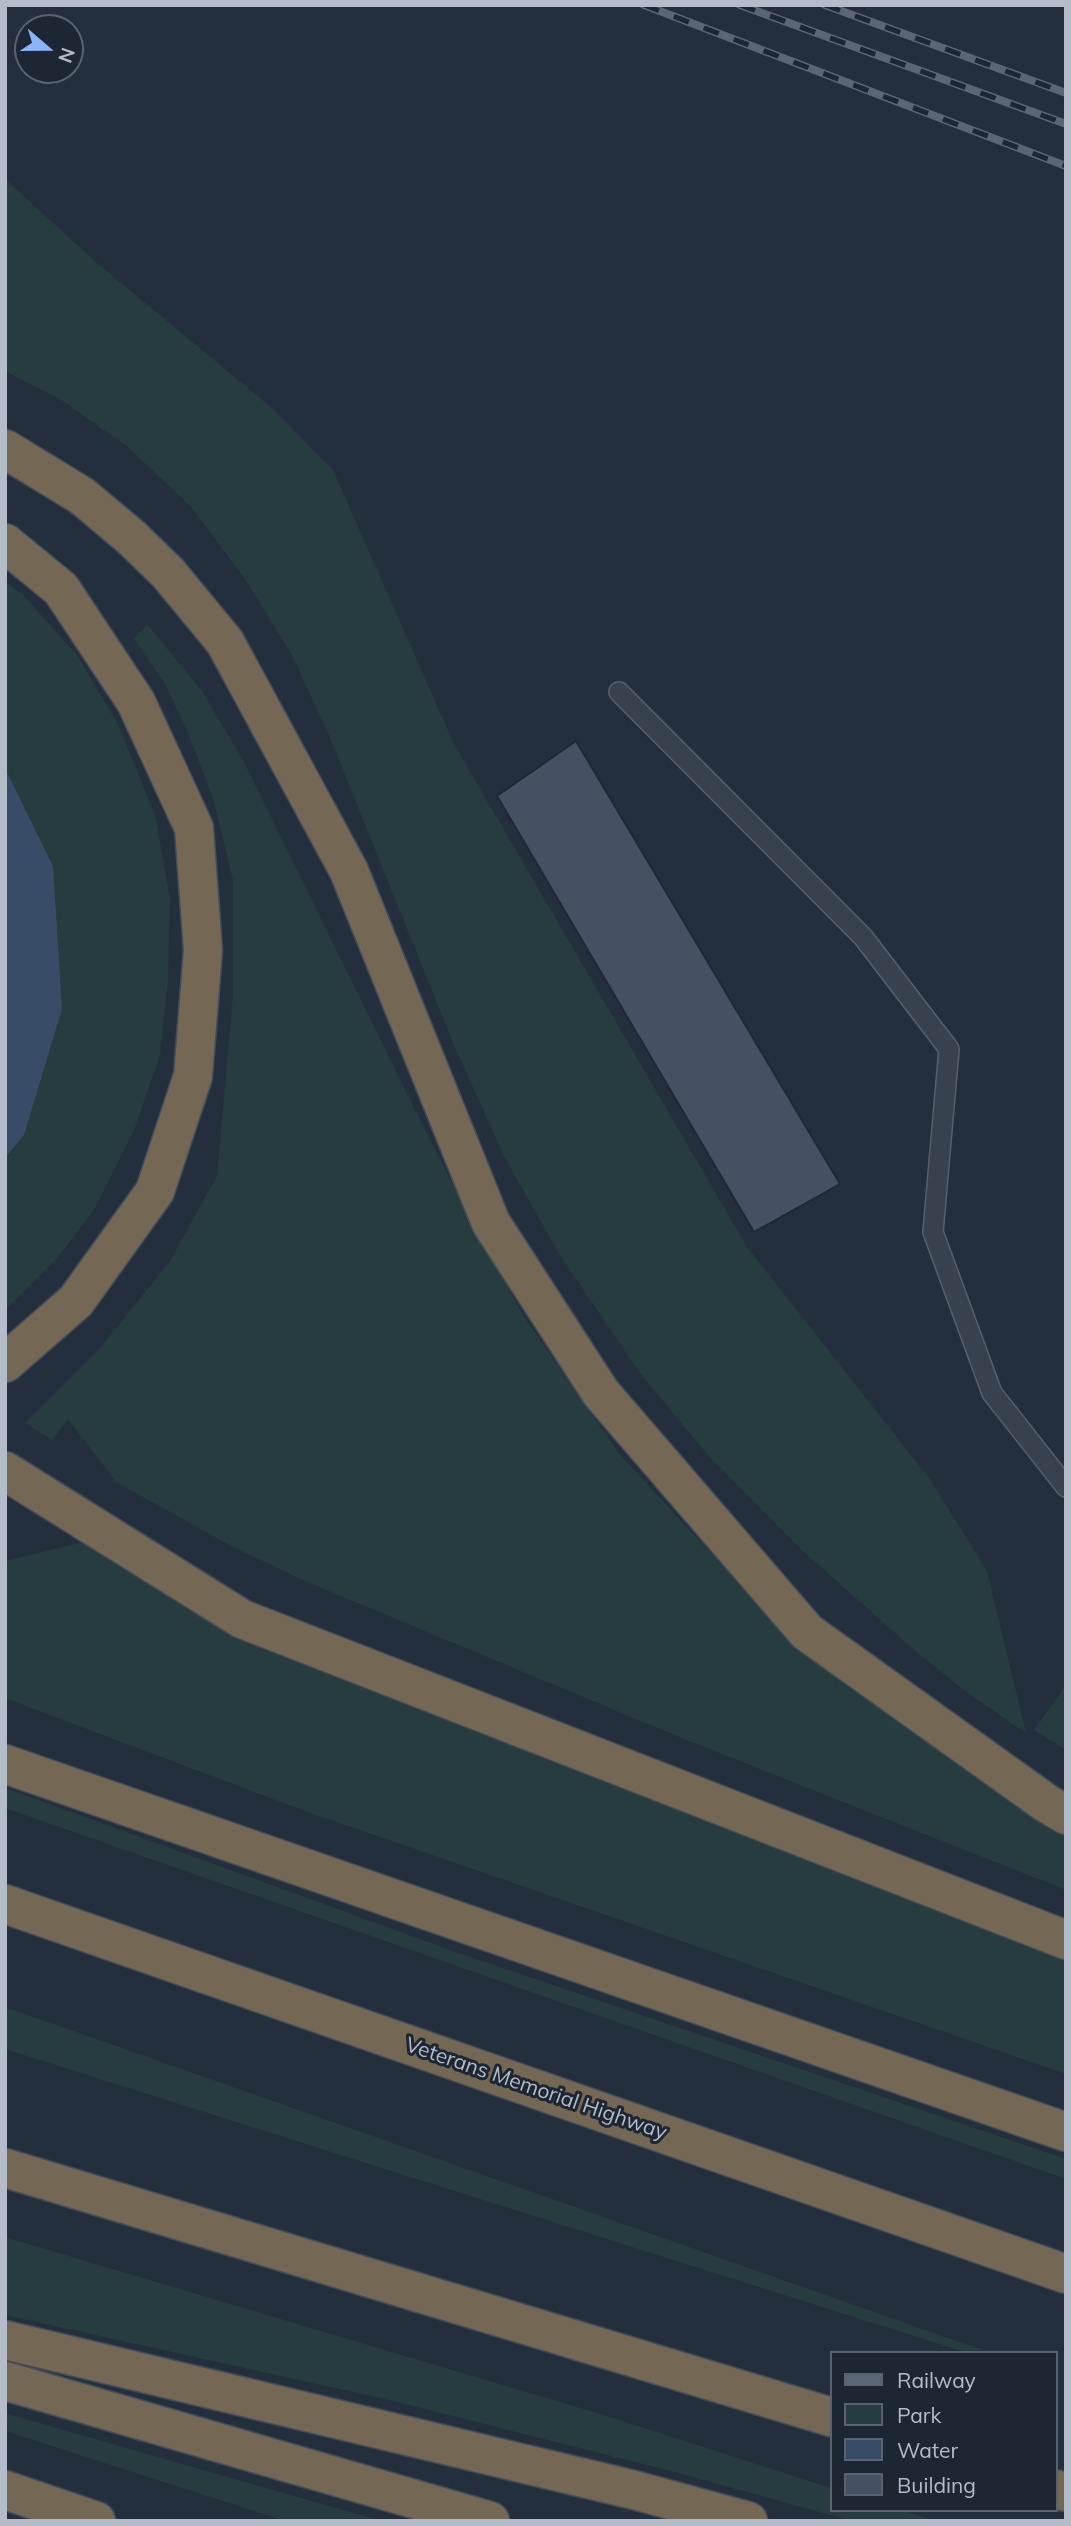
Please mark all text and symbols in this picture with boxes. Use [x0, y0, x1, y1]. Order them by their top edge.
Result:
north arrow [14, 14, 84, 84]
text: N [53, 45, 81, 66]
street label: Veterans Memorial Highway [402, 2032, 670, 2146]
legend [830, 2351, 1057, 2512]
text: Railway [897, 2367, 976, 2393]
text: Park [897, 2402, 941, 2428]
text: Water [897, 2437, 958, 2463]
text: Building [897, 2472, 976, 2498]

